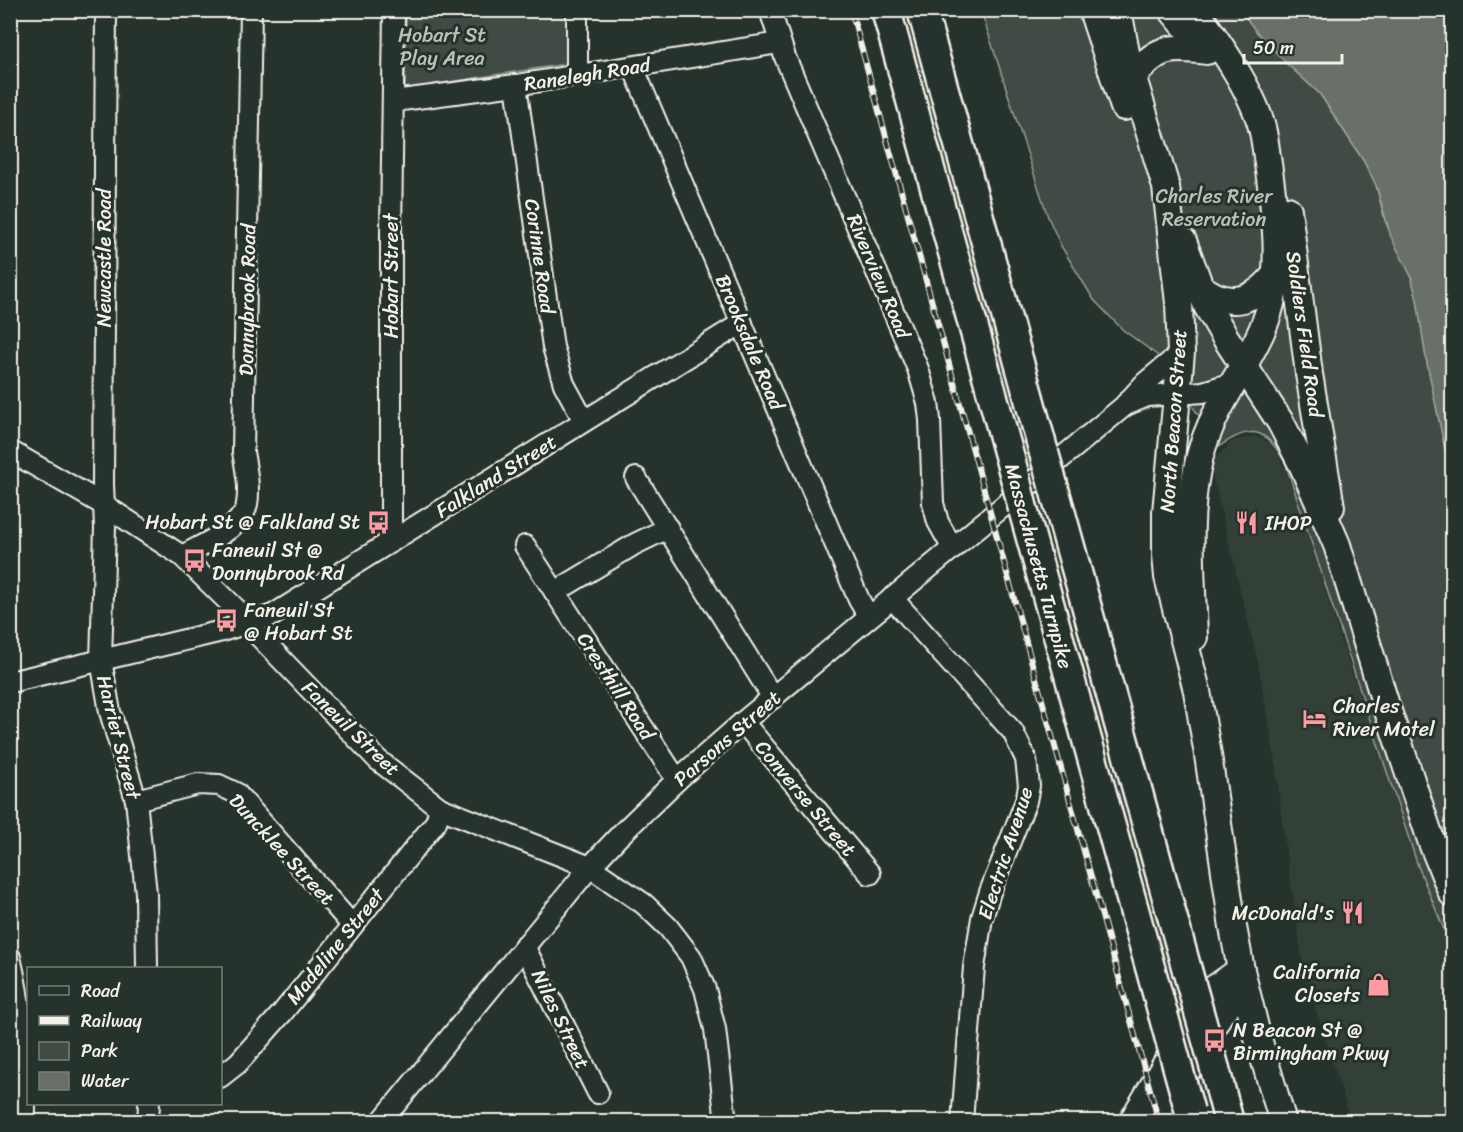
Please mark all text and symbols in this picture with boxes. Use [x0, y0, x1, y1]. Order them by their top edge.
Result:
park label: Hobart St Play Area [398, 18, 486, 76]
scale bar [1244, 27, 1342, 65]
text: 50 m [1253, 32, 1294, 64]
street label: Ranelegh Road [521, 47, 654, 102]
park label: Charles River Reservation [1155, 179, 1273, 237]
street label: Newcastle Road [87, 187, 122, 327]
street label: Corinne Road [514, 196, 565, 317]
street label: Riverview Road [837, 208, 921, 345]
street label: Hobart Street [374, 213, 409, 338]
street label: Donnybrook Road [229, 222, 266, 376]
street label: Soldiers Field Road [1276, 249, 1334, 421]
street label: Brooksdale Road [705, 269, 794, 417]
street label: North Beacon Street [1150, 328, 1197, 514]
street label: Falkland Street [429, 425, 564, 528]
street label: Massachusetts Turnpike [994, 460, 1083, 673]
place label: Hobart St @ Falkland St [145, 505, 360, 540]
place label: IHOP [1264, 506, 1312, 541]
bus stop icon: Hobart St @ Falkland St [365, 509, 391, 535]
restaurant icon: IHOP [1234, 510, 1260, 536]
place label: Faneuil St @ Donnybrook Rd [212, 533, 345, 591]
bus stop icon: Faneuil St @ Donnybrook Rd [181, 548, 207, 574]
place label: Faneuil St @ Hobart St [244, 593, 353, 651]
bus stop icon: Faneuil St @ Hobart St [213, 608, 239, 634]
street label: Cresthill Road [567, 625, 665, 749]
street label: Harriet Street [86, 671, 151, 804]
street label: Faneuil Street [293, 672, 409, 785]
street label: Parsons Street [665, 681, 789, 795]
place label: Charles River Motel [1333, 689, 1436, 747]
hotel icon: Charles River Motel [1302, 705, 1328, 731]
street label: Converse Street [746, 732, 865, 865]
street label: Electric Avenue [968, 782, 1043, 924]
street label: Duncklee Street [220, 785, 344, 914]
street label: Madeline Street [277, 879, 394, 1013]
place label: McDonald's [1232, 896, 1335, 931]
restaurant icon: McDonald's [1339, 900, 1365, 926]
place label: California Closets [1273, 955, 1361, 1013]
street label: Niles Street [521, 963, 600, 1075]
legend [27, 967, 222, 1105]
shop icon: California Closets [1365, 971, 1391, 997]
text: Road [81, 975, 121, 1007]
text: Railway [81, 1005, 143, 1037]
place label: N Beacon St @ Birmingham Pkwy [1233, 1013, 1390, 1071]
bus stop icon: N Beacon St @ Birmingham Pkwy [1202, 1028, 1228, 1054]
text: Park [81, 1035, 118, 1067]
text: Water [81, 1065, 130, 1097]

